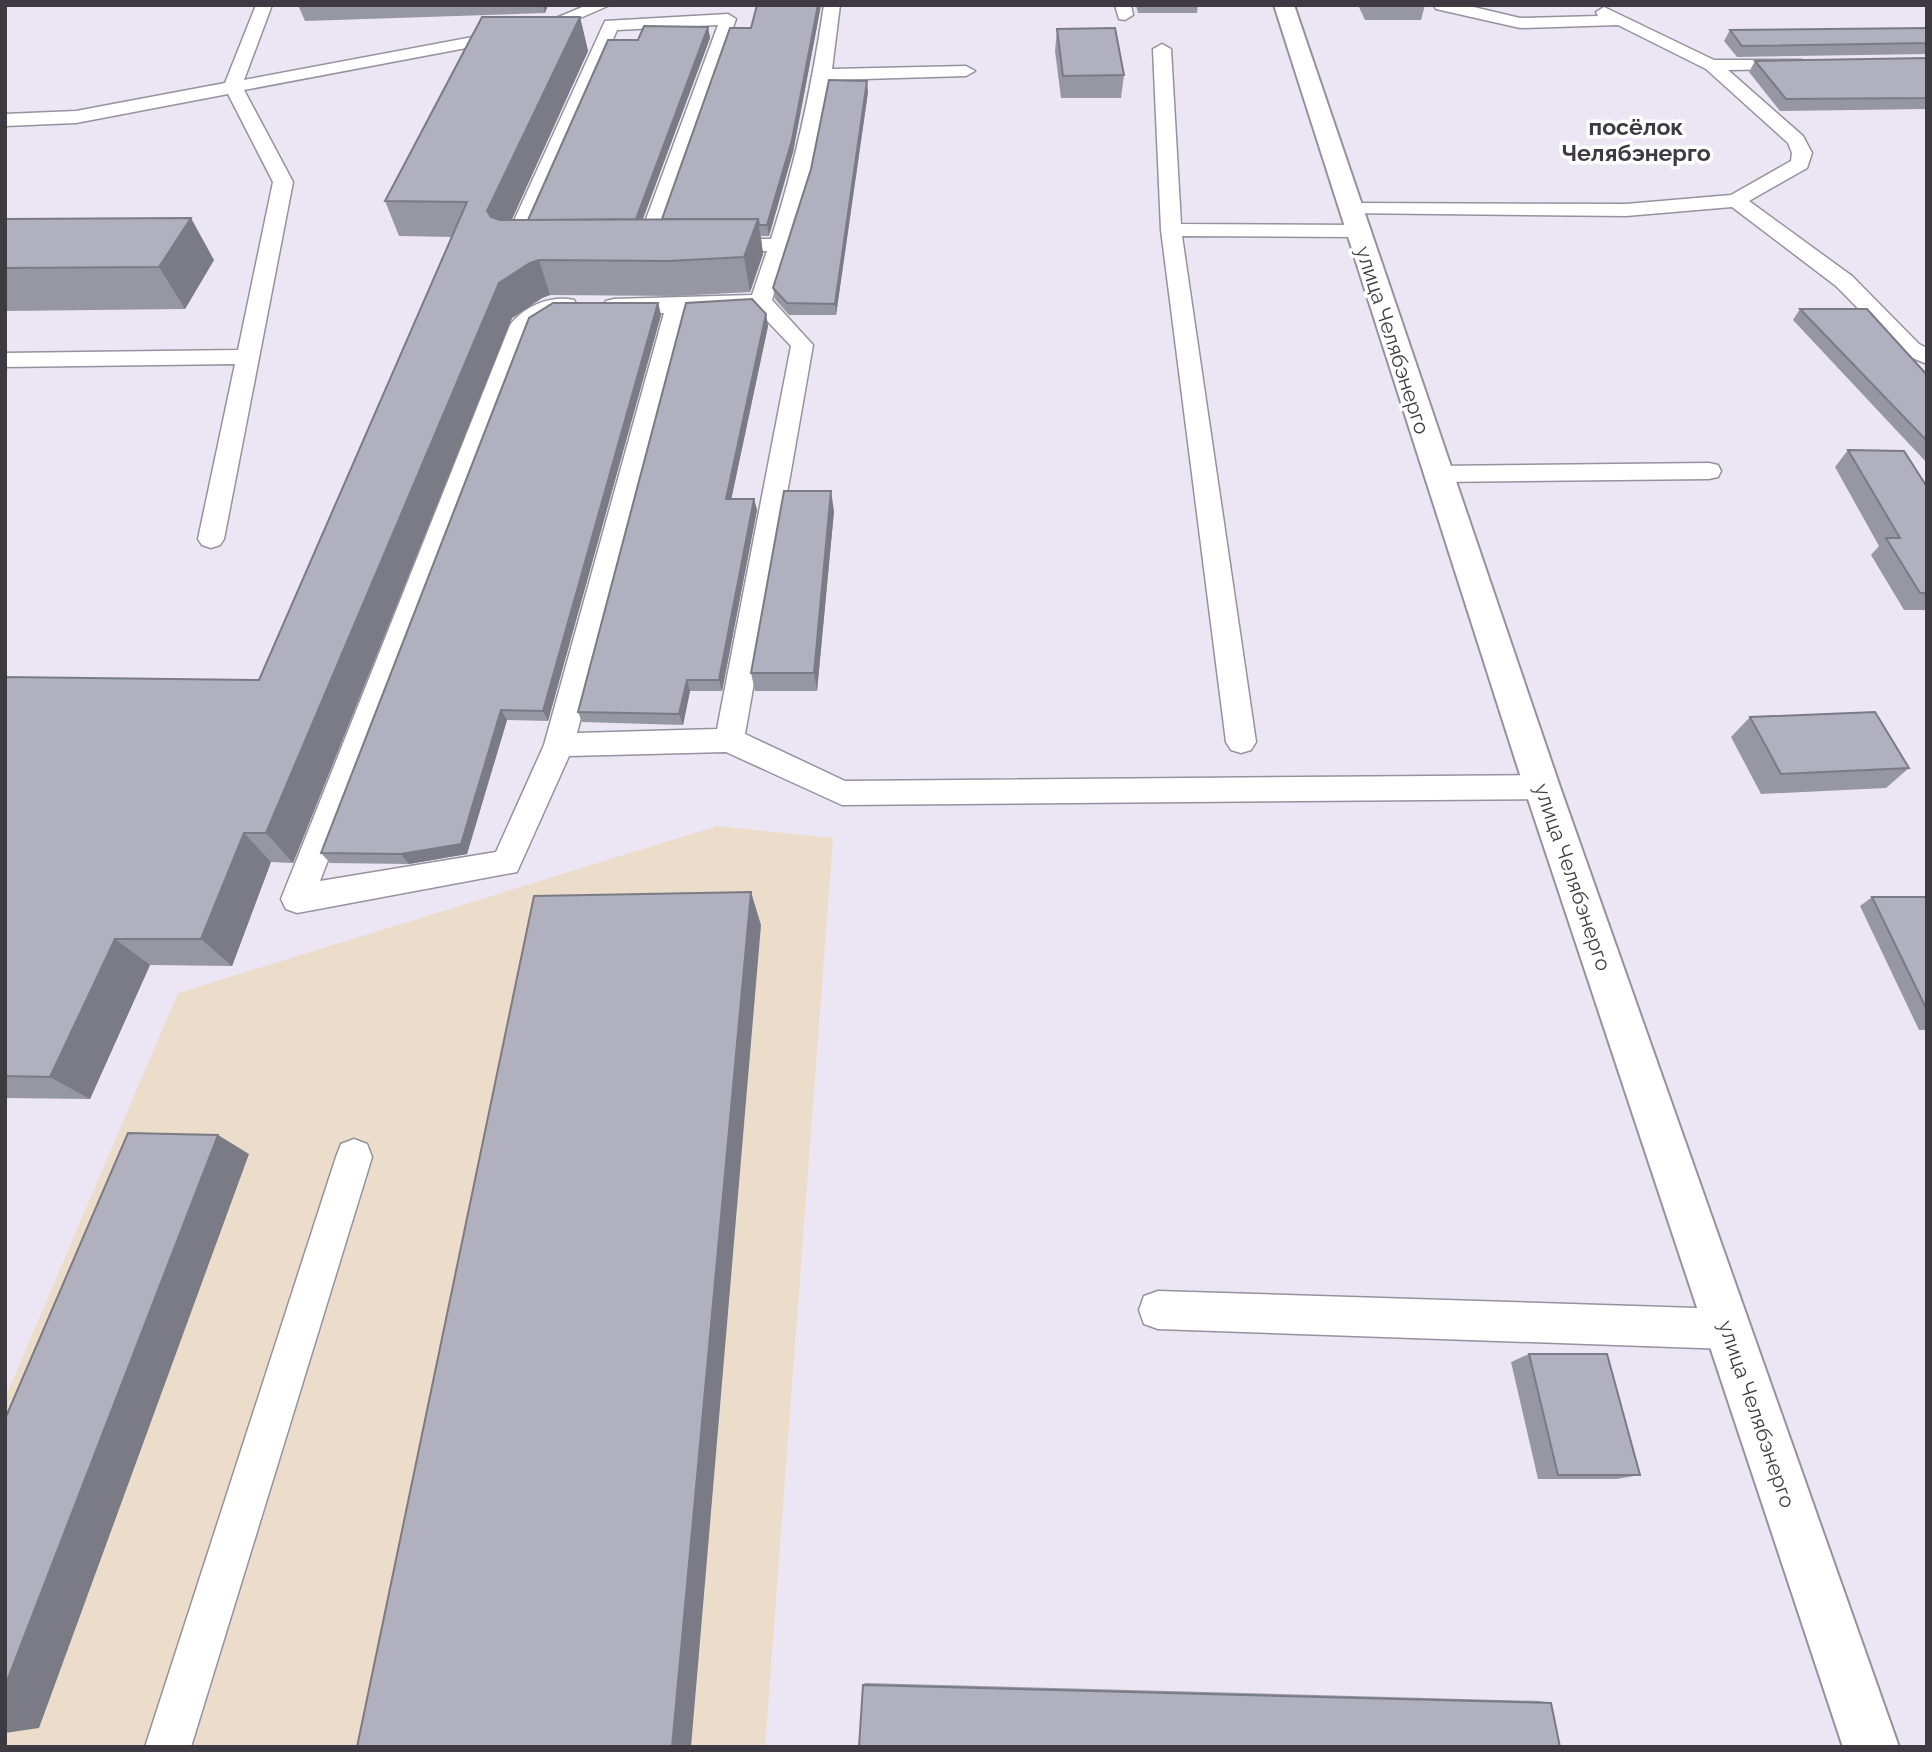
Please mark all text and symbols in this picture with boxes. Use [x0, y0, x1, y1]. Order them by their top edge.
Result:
district label: посёлок Челябэнерго [1561, 113, 1711, 166]
street label: улица Челябэнерго [1351, 243, 1435, 437]
street label: улица Челябэнерго [1529, 780, 1617, 974]
street label: улица Челябэнерго [1713, 1317, 1801, 1511]

